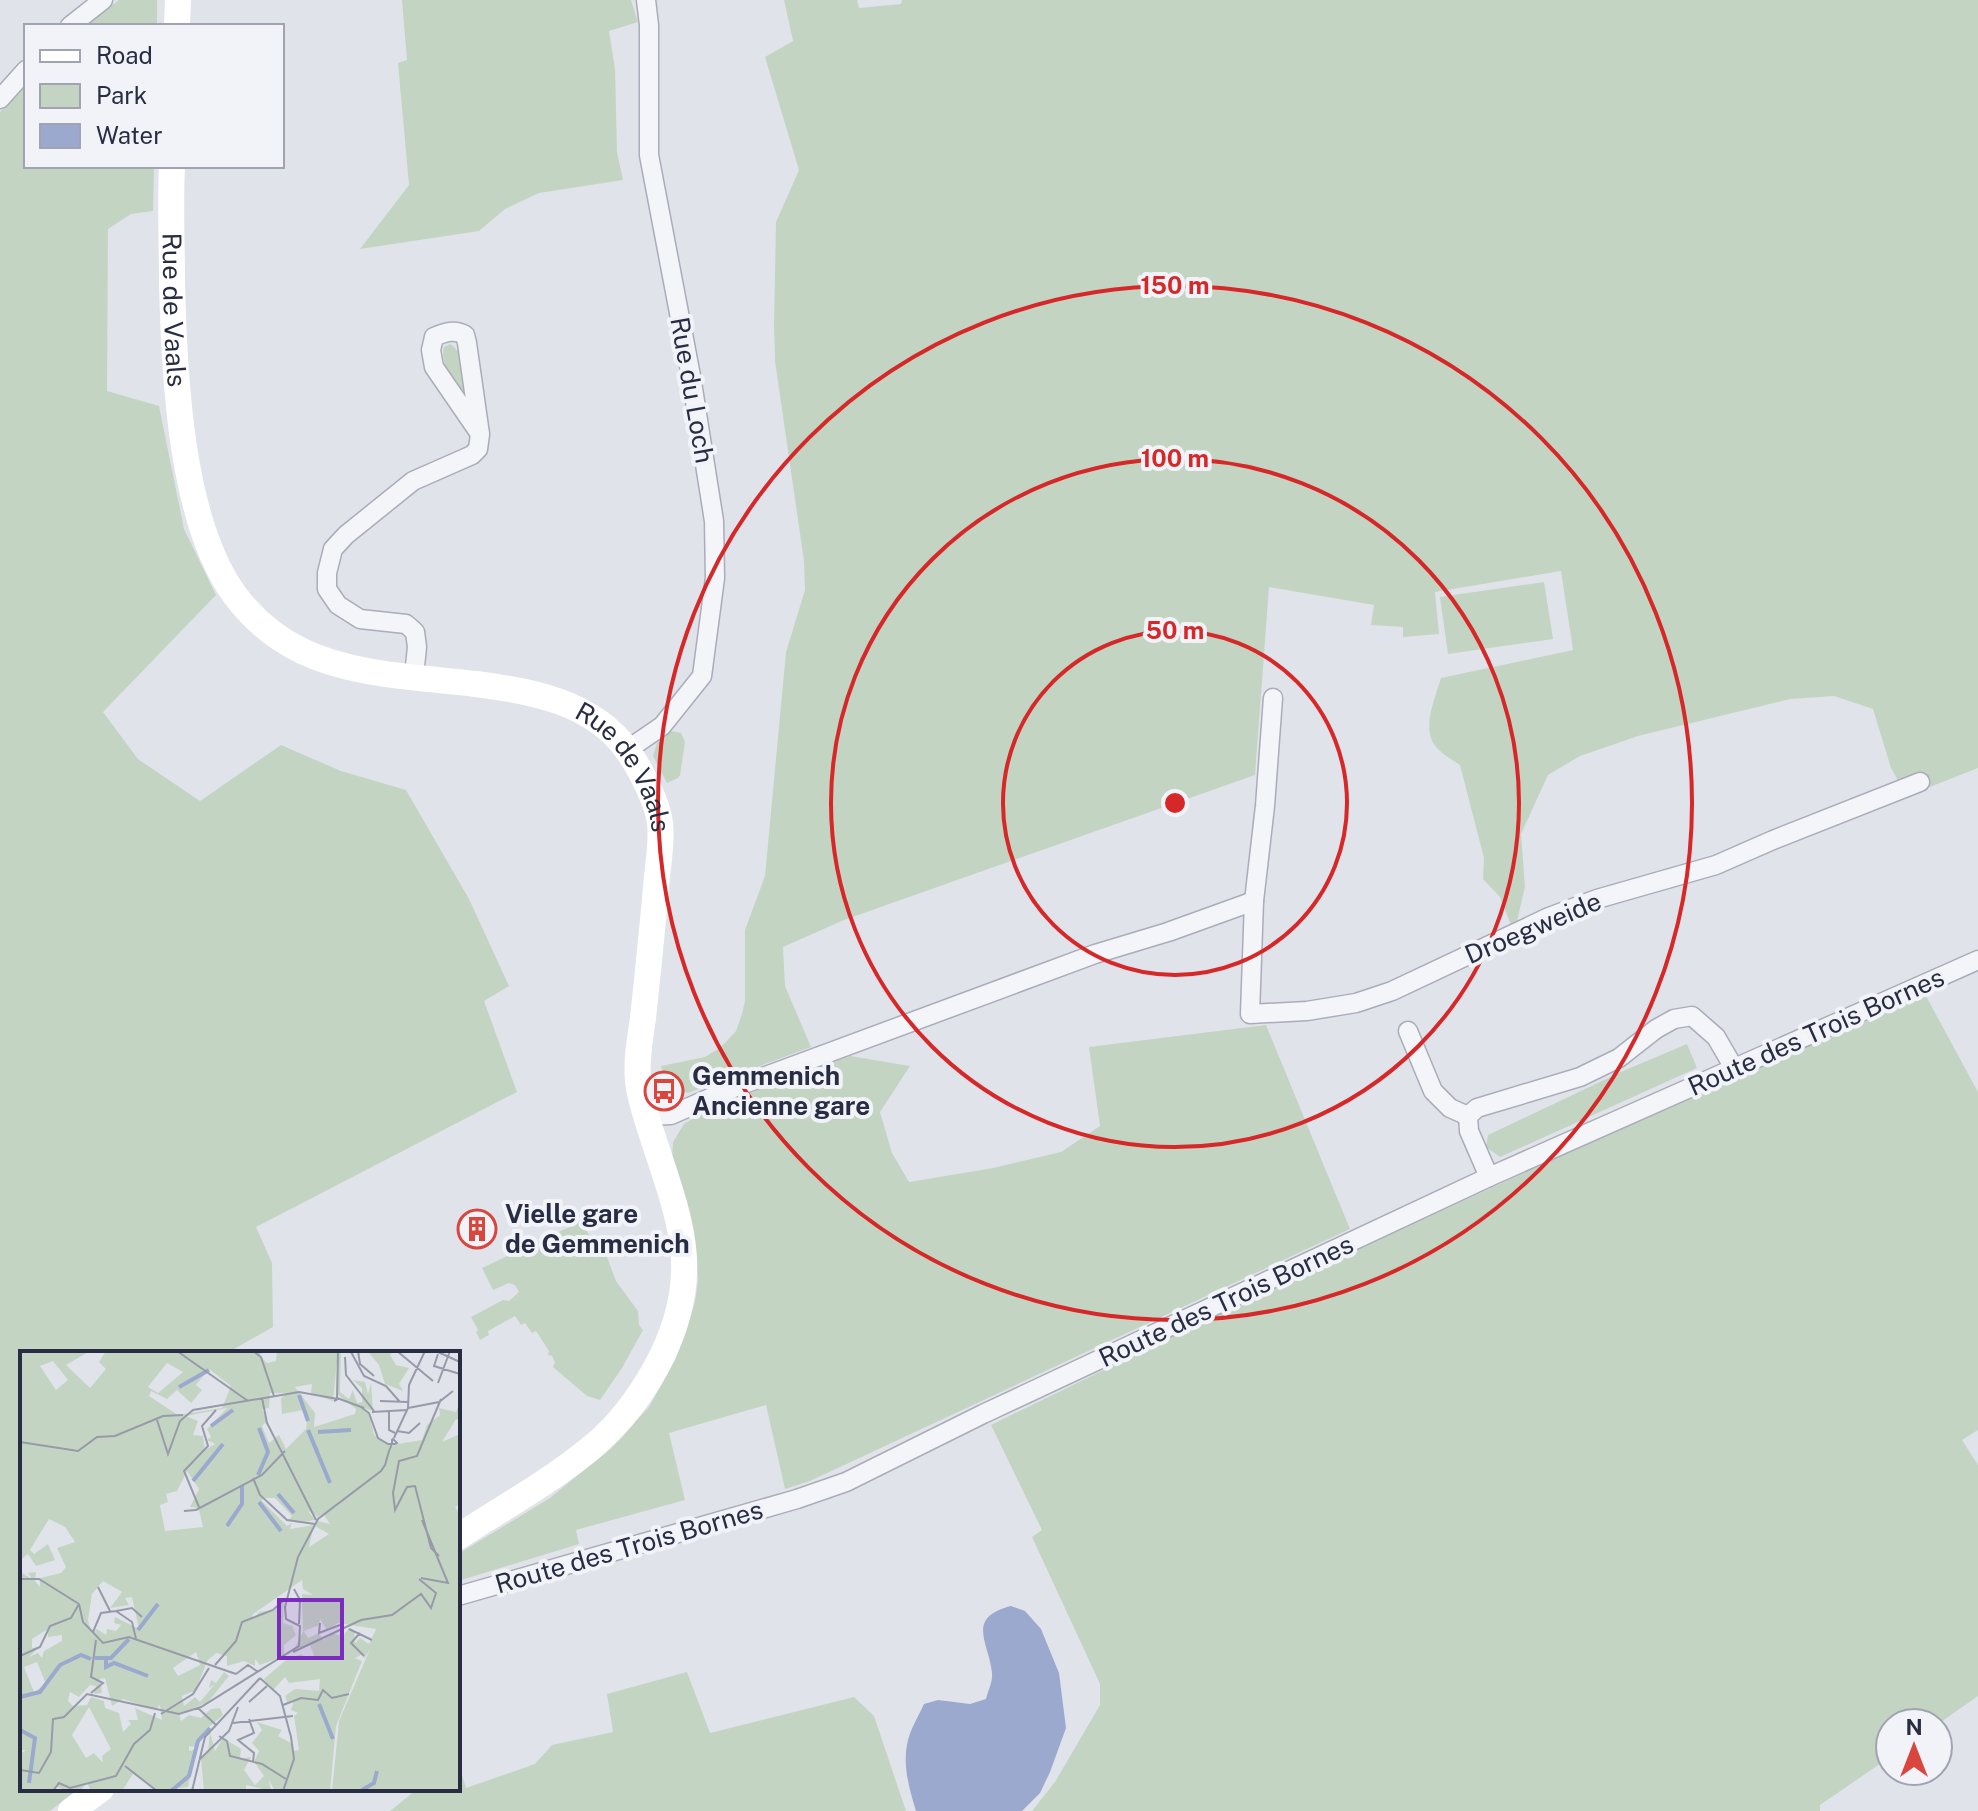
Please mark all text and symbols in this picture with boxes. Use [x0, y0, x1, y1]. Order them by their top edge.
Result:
legend [24, 24, 284, 168]
text: Road [96, 41, 153, 69]
text: Park [96, 81, 147, 109]
text: Water [96, 121, 163, 149]
street label: Rue de Vaals [156, 232, 193, 388]
text: 150 m [1141, 271, 1209, 299]
street label: Rue du Loch [664, 314, 721, 466]
text: 100 m [1141, 444, 1209, 472]
text: 50 m [1146, 616, 1204, 644]
street label: Rue de Vaals [570, 695, 677, 833]
centre of rings [1161, 789, 1189, 817]
street label: Droegweide [1460, 885, 1606, 970]
street label: Route des Trois Bornes [1683, 961, 1949, 1102]
place label: Gemmenich Ancienne gare [692, 1060, 870, 1121]
bus stop icon: Gemmenich Ancienne gare [643, 1070, 685, 1112]
place label: Vielle gare de Gemmenich [505, 1198, 690, 1259]
building icon: Vielle gare de Gemmenich [456, 1208, 498, 1250]
street label: Route des Trois Bornes [1094, 1228, 1358, 1373]
inset map [20, 1351, 460, 1791]
street label: Route des Trois Bornes [491, 1493, 766, 1600]
north arrow [1874, 1707, 1954, 1787]
text: N [1905, 1714, 1923, 1740]

